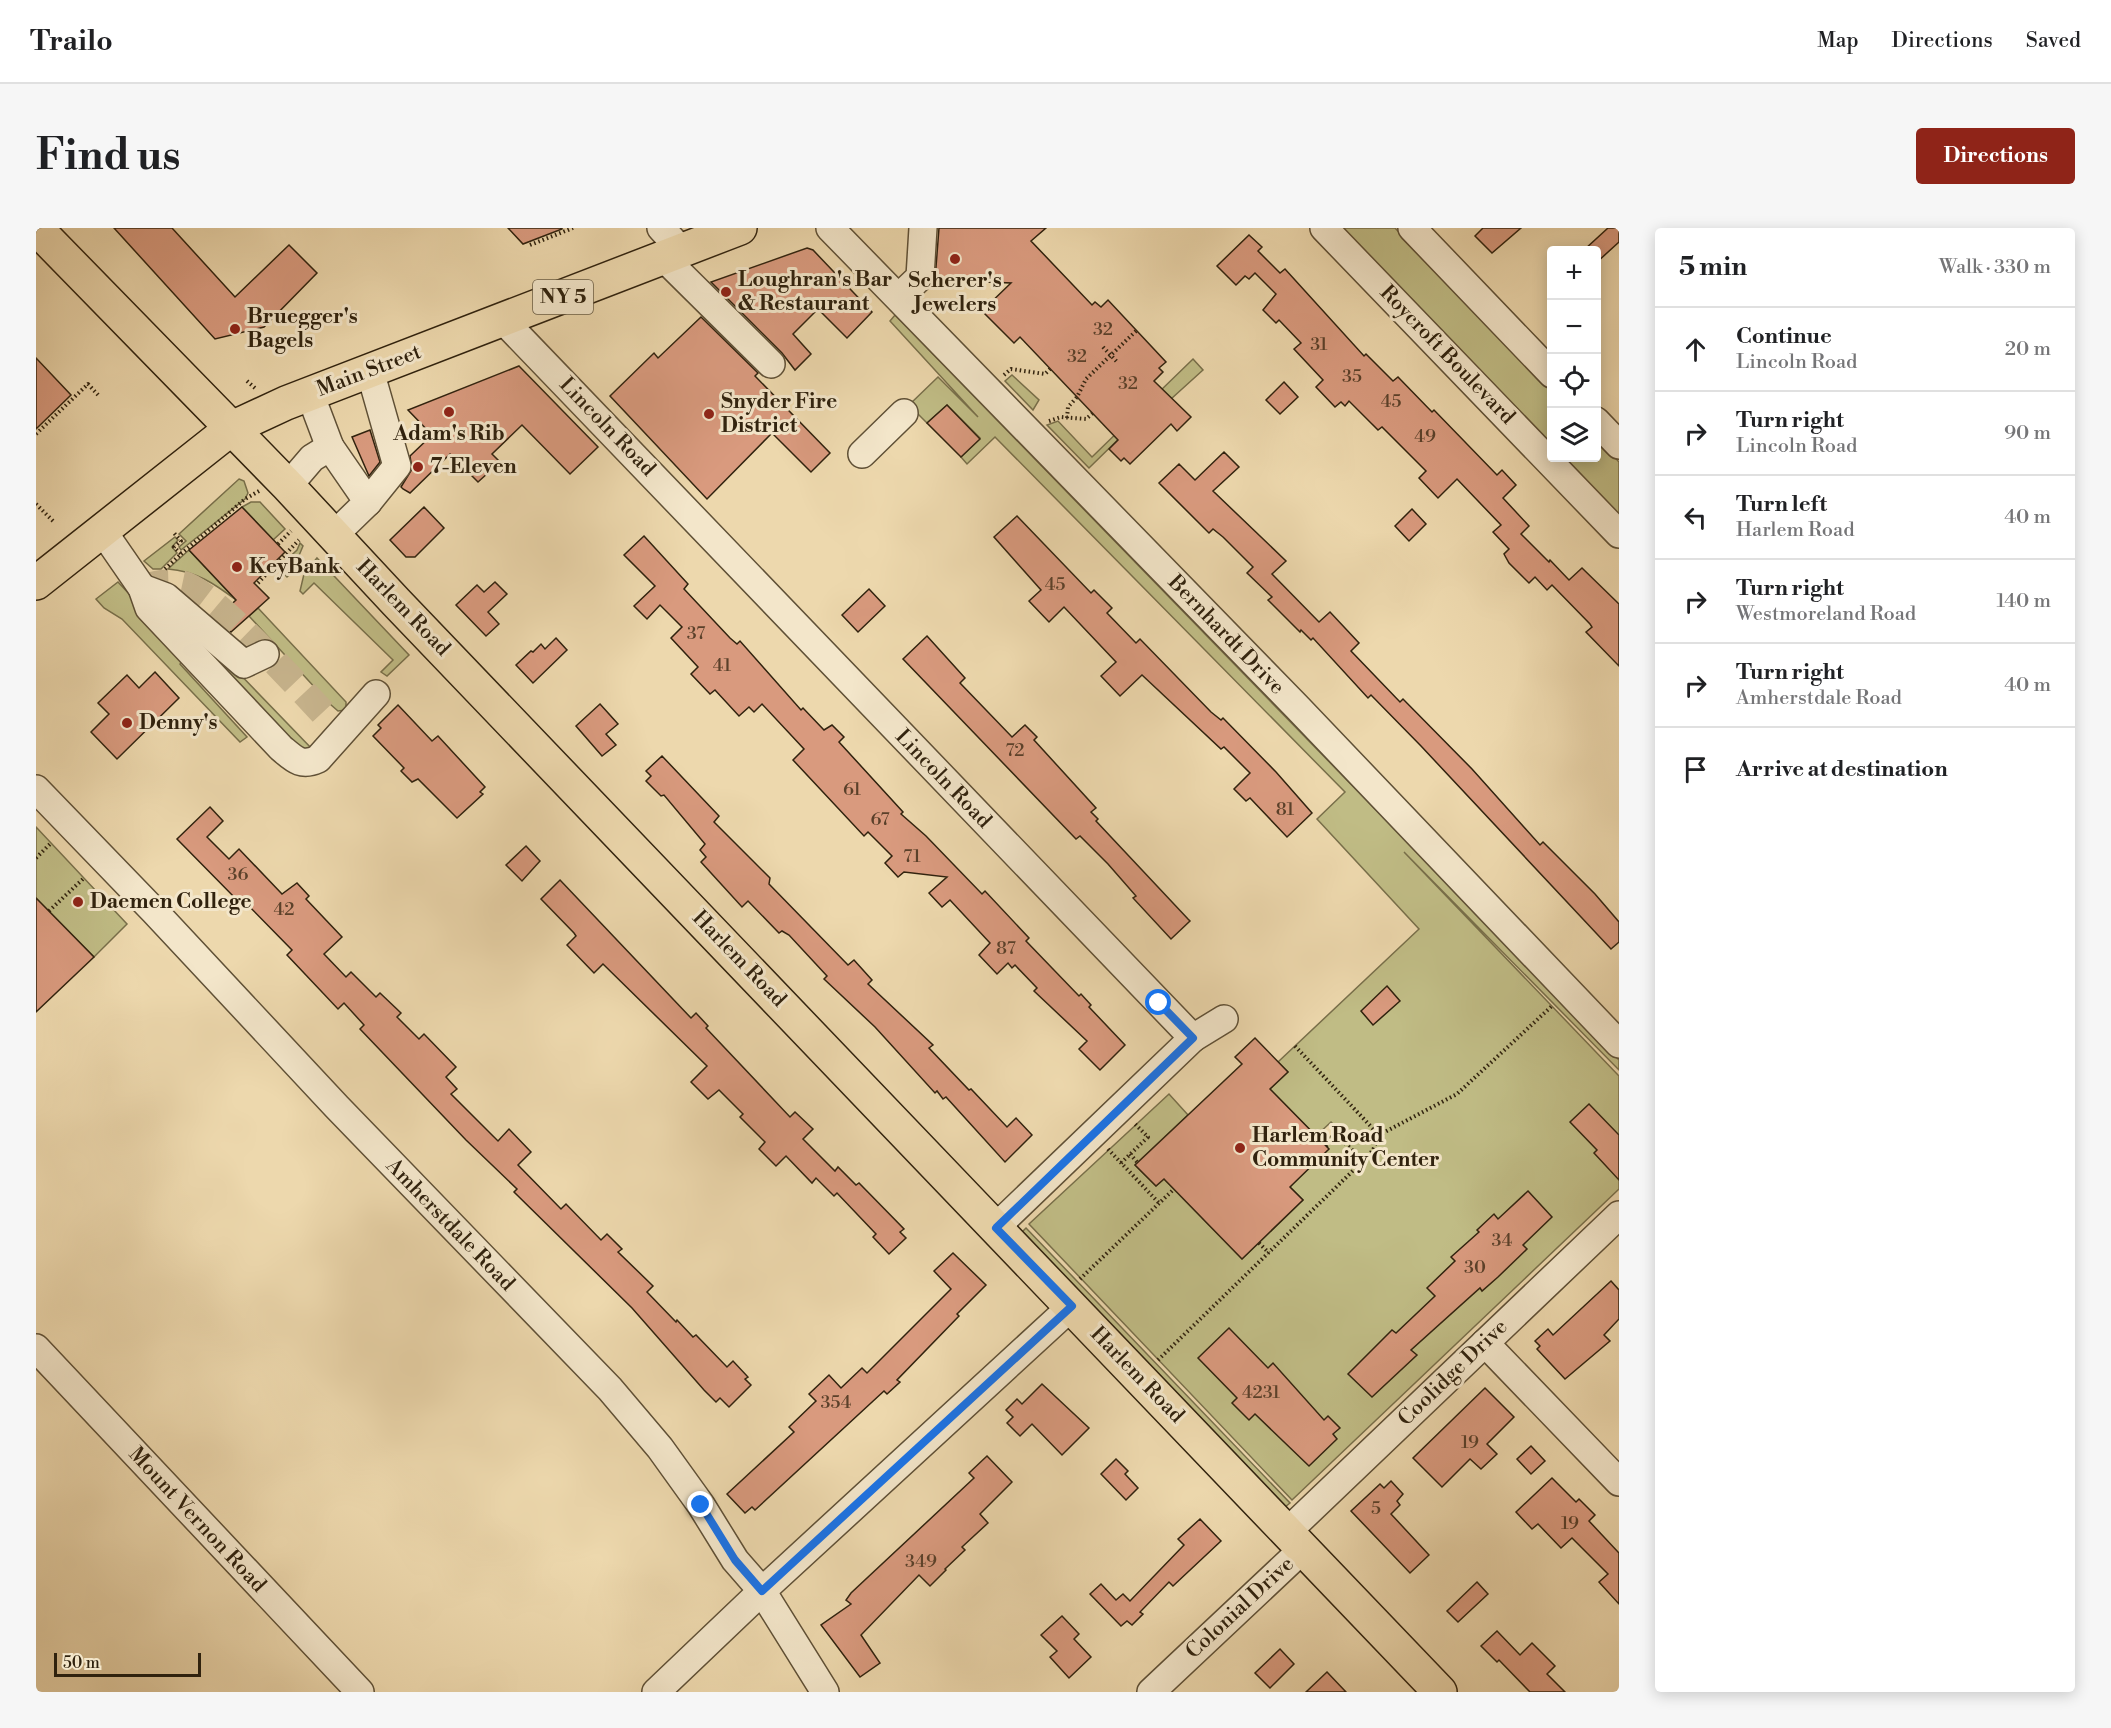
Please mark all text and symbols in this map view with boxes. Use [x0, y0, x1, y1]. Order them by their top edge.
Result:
text: Trailo [30, 24, 113, 59]
text: Map [1817, 28, 1859, 54]
text: Directions [1892, 28, 1993, 54]
text: Saved [2026, 28, 2081, 54]
button: Directions [1916, 128, 2075, 184]
text: Find us [36, 130, 180, 183]
map controls [1547, 246, 1601, 462]
button: + [1547, 246, 1601, 300]
text: 5 min [1679, 251, 1747, 283]
marker: Scherer's Jewelers [948, 252, 962, 266]
text: Walk · 330 m [1939, 255, 2051, 280]
place label: Loughran's Bar & Restaurant [738, 267, 892, 317]
place label: Scherer's Jewelers [908, 268, 1002, 318]
road number: NY 5 [533, 280, 593, 314]
street label: Roycroft Boulevard [1374, 280, 1520, 430]
marker: Loughran's Bar & Restaurant [719, 285, 733, 299]
button: − [1547, 300, 1601, 354]
place label: Bruegger's Bagels [247, 304, 358, 354]
house number: 32 [1093, 318, 1113, 341]
marker: Bruegger's Bagels [228, 322, 242, 336]
text: Continue [1736, 323, 1832, 350]
house number: 31 [1310, 333, 1328, 356]
icon: ahead [1679, 333, 1712, 366]
text: 20 m [2005, 337, 2051, 362]
street label: Main Street [313, 339, 426, 403]
house number: 32 [1067, 345, 1087, 368]
text: Lincoln Road [1736, 350, 1857, 375]
button: locate [1547, 354, 1601, 408]
house number: 35 [1342, 365, 1362, 388]
street label: Lincoln Road [553, 372, 661, 482]
house number: 32 [1118, 372, 1138, 395]
place label: Snyder Fire District [721, 389, 837, 439]
house number: 45 [1381, 390, 1401, 413]
marker: Adam's Rib [442, 405, 456, 419]
marker: Snyder Fire District [702, 407, 716, 421]
text: Turn right [1736, 407, 1844, 434]
button: layers [1547, 408, 1601, 462]
icon: right [1679, 417, 1712, 450]
place label: Adam's Rib [392, 421, 505, 447]
text: 90 m [2004, 421, 2051, 446]
house number: 49 [1414, 425, 1436, 448]
text: Lincoln Road [1736, 434, 1857, 459]
place label: 7-Eleven [430, 454, 517, 480]
marker: 7-Eleven [411, 460, 425, 474]
text: Turn left [1736, 491, 1827, 518]
icon: left [1679, 501, 1712, 534]
text: 40 m [2004, 505, 2051, 530]
text: Harlem Road [1736, 518, 1855, 543]
place label: KeyBank [249, 554, 342, 580]
street label: Harlem Road [350, 554, 456, 662]
marker: KeyBank [230, 560, 244, 574]
street label: Bernhardt Drive [1162, 569, 1290, 700]
house number: 45 [1045, 573, 1065, 596]
text: Turn right [1736, 575, 1844, 602]
icon: right [1679, 585, 1712, 618]
text: 140 m [1996, 589, 2051, 614]
text: Westmoreland Road [1736, 602, 1916, 627]
house number: 37 [687, 622, 705, 645]
house number: 41 [713, 654, 731, 677]
text: Turn right [1736, 659, 1844, 686]
icon: right [1679, 669, 1712, 702]
text: 40 m [2004, 673, 2051, 698]
text: Amherstdale Road [1736, 686, 1902, 711]
place label: Denny's [139, 710, 218, 736]
marker: Denny's [120, 716, 134, 730]
street label: Lincoln Road [889, 724, 997, 834]
house number: 72 [1005, 739, 1025, 762]
icon: arrive [1679, 753, 1712, 786]
text: Arrive at destination [1736, 756, 1948, 783]
house number: 61 [843, 778, 861, 801]
house number: 81 [1276, 798, 1294, 821]
house number: 67 [870, 808, 890, 831]
house number: 71 [903, 845, 921, 868]
house number: 36 [228, 863, 249, 886]
place label: Daemen College [90, 889, 252, 915]
marker: Daemen College [71, 895, 85, 909]
house number: 42 [274, 898, 294, 921]
street label: Harlem Road [686, 905, 792, 1013]
house number: 87 [996, 937, 1016, 960]
route start [1145, 989, 1171, 1015]
place label: Harlem Road Community Center [1252, 1123, 1440, 1173]
marker: Harlem Road Community Center [1233, 1141, 1247, 1155]
street label: Amherstdale Road [379, 1153, 520, 1297]
house number: 34 [1492, 1229, 1513, 1252]
house number: 30 [1464, 1256, 1486, 1279]
street label: Coolidge Drive [1393, 1314, 1513, 1432]
street label: Harlem Road [1084, 1321, 1190, 1429]
house number: 4231 [1242, 1381, 1280, 1404]
house number: 354 [821, 1391, 852, 1414]
house number: 19 [1461, 1431, 1479, 1454]
street label: Mount Vernon Road [123, 1442, 271, 1598]
route end [687, 1491, 713, 1517]
house number: 5 [1371, 1497, 1381, 1520]
house number: 19 [1561, 1512, 1579, 1535]
house number: 349 [905, 1550, 937, 1573]
street label: Colonial Drive [1181, 1551, 1299, 1665]
scale bar [54, 1650, 201, 1678]
text: 50 m [63, 1653, 100, 1673]

